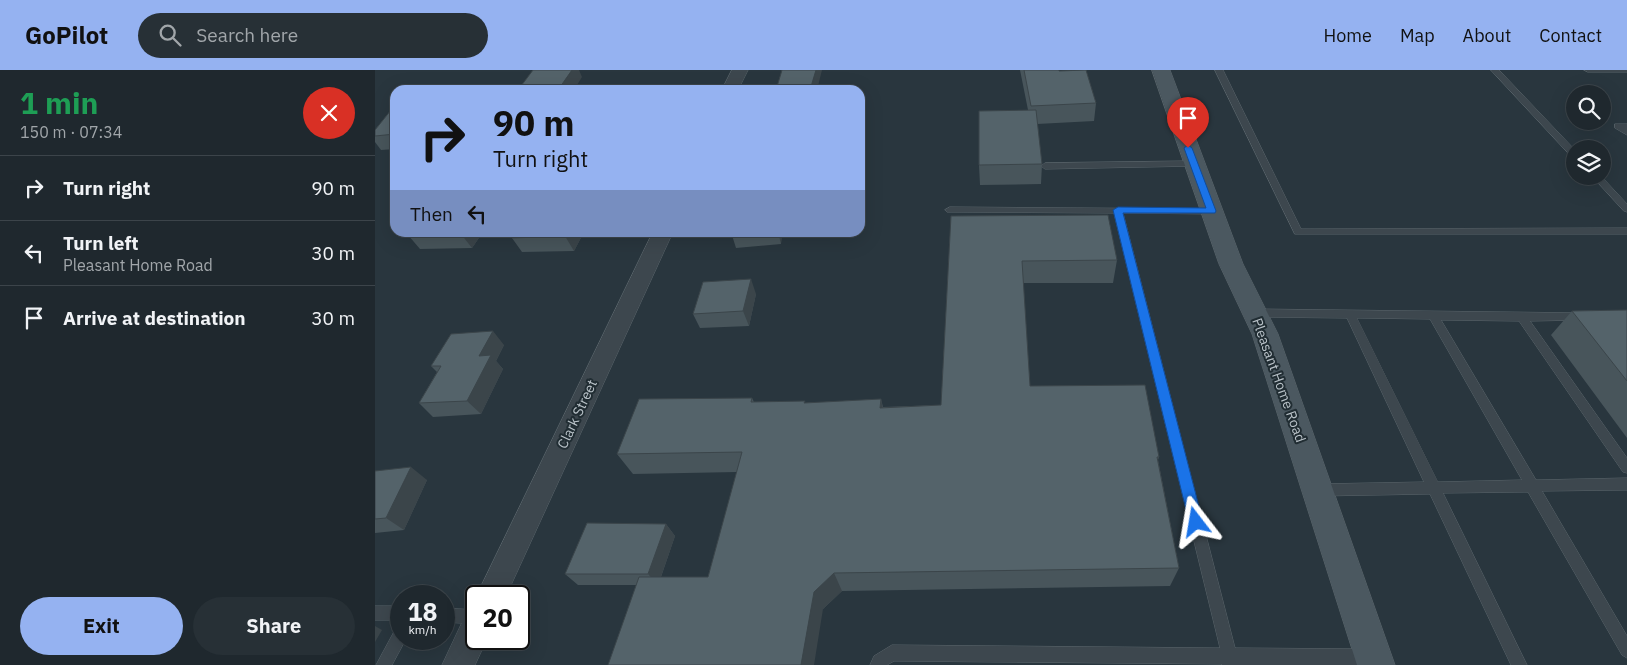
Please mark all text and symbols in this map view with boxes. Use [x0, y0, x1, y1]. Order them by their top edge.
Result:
search box [138, 13, 488, 58]
text: GoPilot [25, 19, 108, 51]
icon: search [156, 21, 184, 49]
text: Search here [196, 23, 298, 47]
text: Home [1324, 24, 1372, 47]
text: Map [1400, 24, 1435, 47]
text: About [1463, 24, 1511, 47]
text: Contact [1539, 24, 1602, 47]
text: 1 min [20, 83, 98, 122]
map controls [1566, 85, 1611, 185]
button: search [1566, 85, 1611, 130]
button: close [303, 87, 355, 139]
pin [1167, 97, 1209, 148]
text: 90 m [493, 100, 575, 146]
icon: arrive [1174, 104, 1202, 132]
icon: right [410, 105, 475, 170]
text: 150 m · 07:34 [20, 122, 122, 142]
button: layers [1566, 140, 1611, 185]
text: Turn right [493, 144, 588, 173]
icon: right [20, 174, 48, 202]
text: Turn right [63, 176, 150, 200]
text: 90 m [311, 176, 355, 200]
icon: left [463, 200, 491, 228]
text: Then [410, 202, 453, 226]
text: Turn left [63, 231, 139, 255]
icon: left [20, 239, 48, 267]
text: 30 m [311, 241, 355, 265]
text: Pleasant Home Road [63, 255, 213, 275]
icon: arrive [20, 304, 48, 332]
text: Arrive at destination [63, 306, 246, 330]
text: 30 m [311, 306, 355, 330]
street label: Pleasant Home Road [1248, 315, 1310, 445]
street label: Clark Street [553, 376, 601, 451]
position arrow [1169, 495, 1221, 547]
speed limit sign: 20 [465, 585, 530, 650]
text: 18 [407, 595, 438, 628]
button: Exit [20, 597, 183, 655]
button: Share [193, 597, 355, 655]
text: km/h [408, 622, 437, 637]

